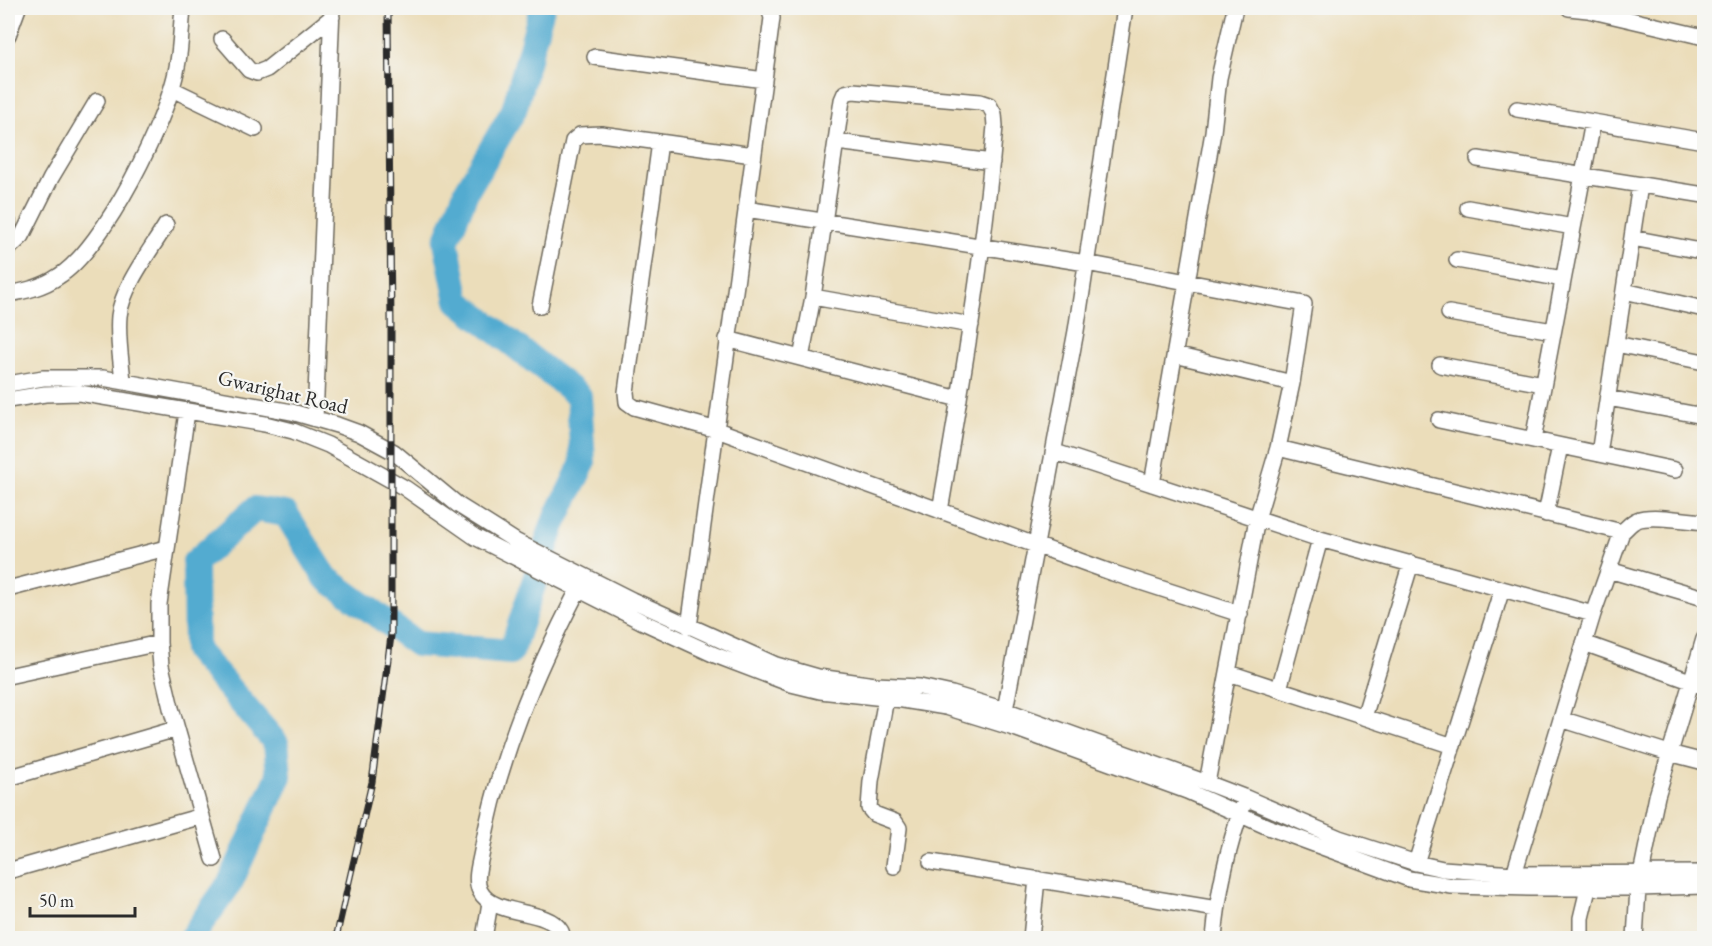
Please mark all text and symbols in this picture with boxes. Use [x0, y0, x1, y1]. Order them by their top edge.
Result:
street label: Gwarighat Road [215, 363, 351, 420]
scale bar [30, 880, 135, 918]
text: 50 m [39, 889, 74, 912]

